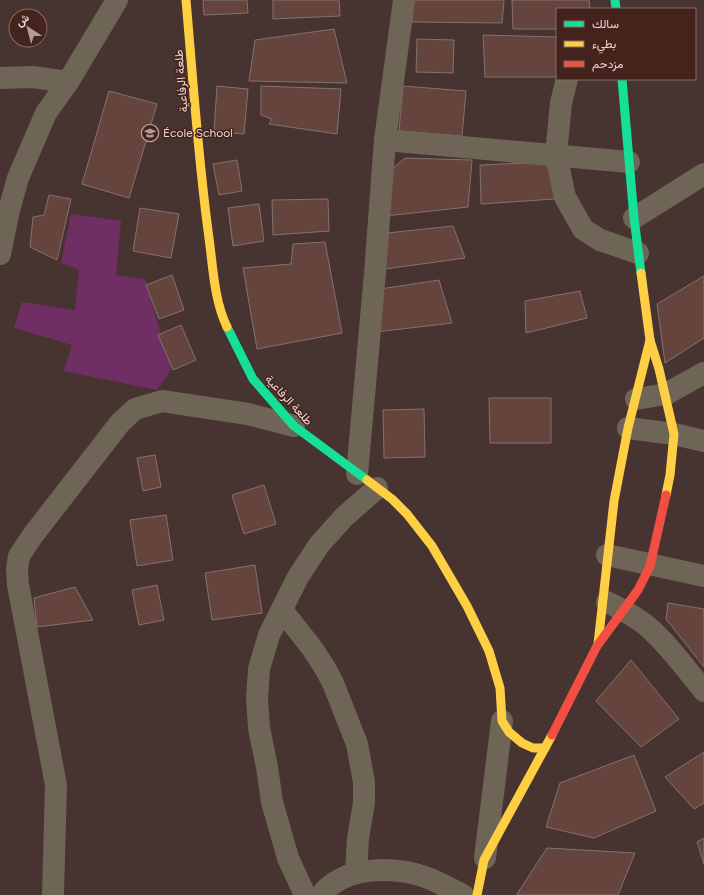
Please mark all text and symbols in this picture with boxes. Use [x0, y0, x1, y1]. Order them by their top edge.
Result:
north arrow [8, 8, 48, 48]
legend [556, 8, 696, 80]
text: ش [13, 11, 32, 29]
text: سالك [592, 17, 619, 31]
text: بطيء [592, 37, 616, 54]
street label: طلعة الرفاعية [171, 49, 192, 113]
text: مزدحم [592, 57, 623, 72]
school or university icon: École School [140, 123, 160, 143]
place label: École School [163, 126, 233, 140]
street label: طلعة الرفاعية [262, 372, 316, 429]

